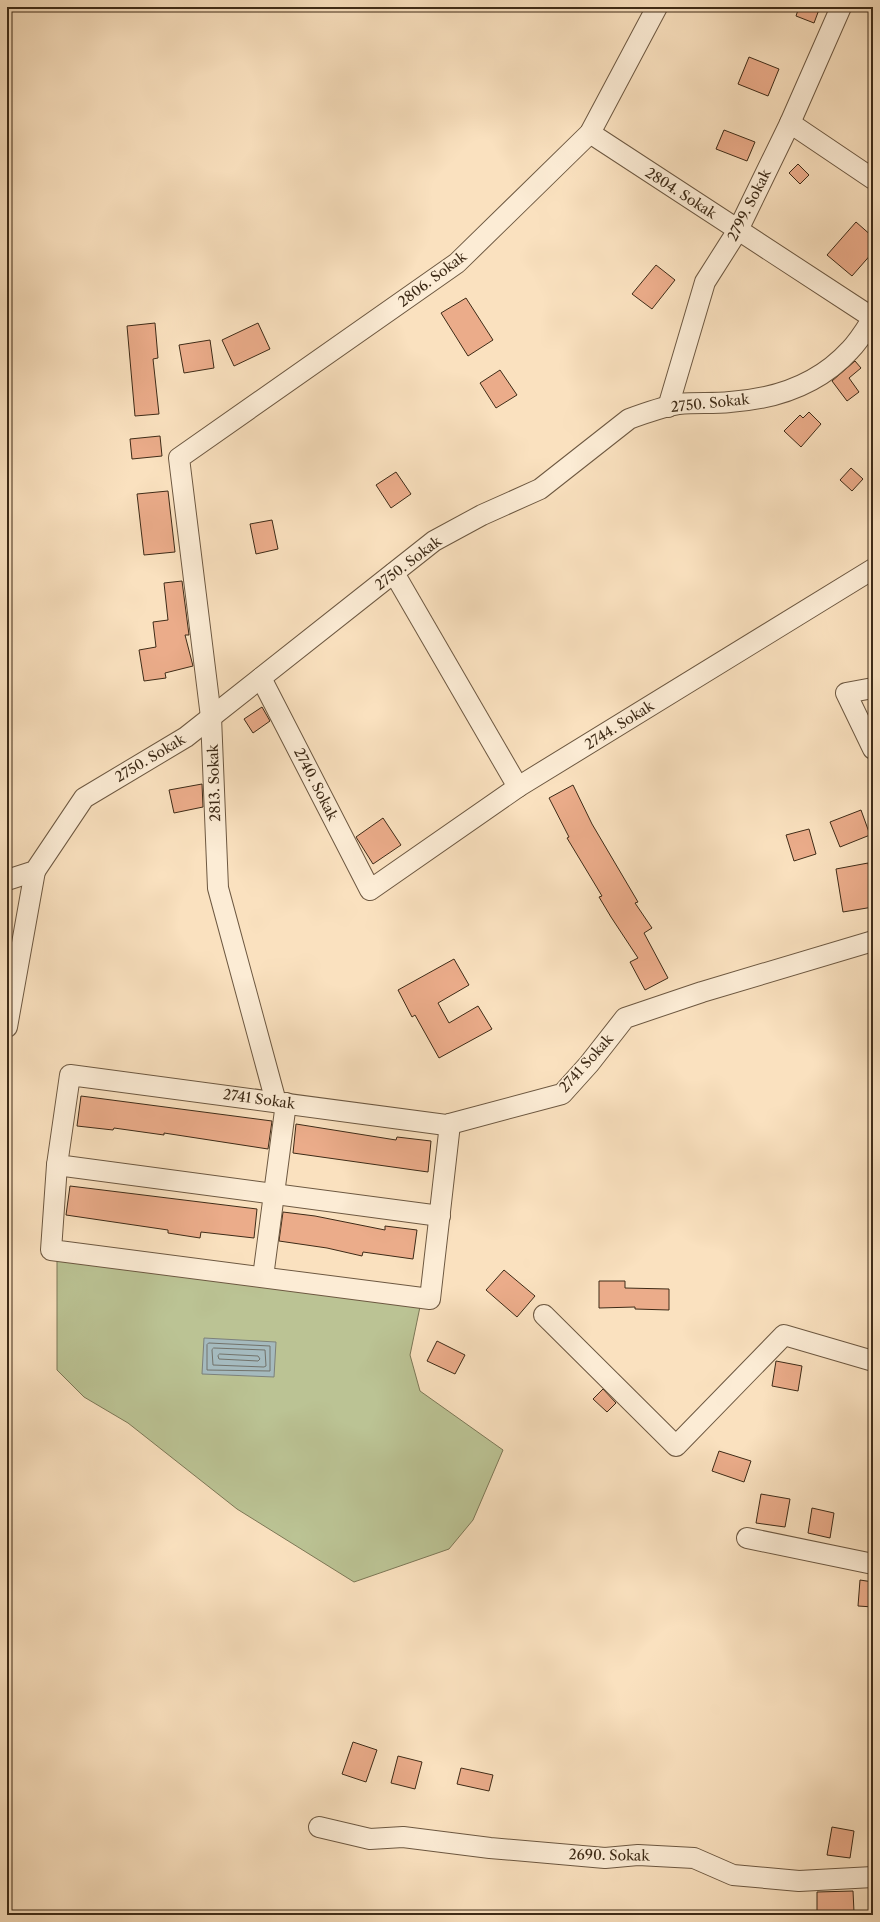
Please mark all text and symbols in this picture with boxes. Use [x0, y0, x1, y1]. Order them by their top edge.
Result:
street label: 2804. Sokak [642, 163, 721, 223]
street label: 2799. Sokak [723, 165, 775, 244]
street label: 2806. Sokak [394, 247, 471, 311]
street label: 2750. Sokak [670, 390, 751, 416]
street label: 2750. Sokak [371, 532, 446, 594]
street label: 2744. Sokak [581, 696, 658, 753]
street label: 2750. Sokak [112, 730, 189, 786]
street label: 2813. Sokak [204, 743, 224, 822]
street label: 2740. Sokak [290, 745, 342, 824]
street label: 2741 Sokak [555, 1029, 618, 1096]
street label: 2741 Sokak [222, 1085, 297, 1113]
street label: 2690. Sokak [568, 1845, 650, 1865]

